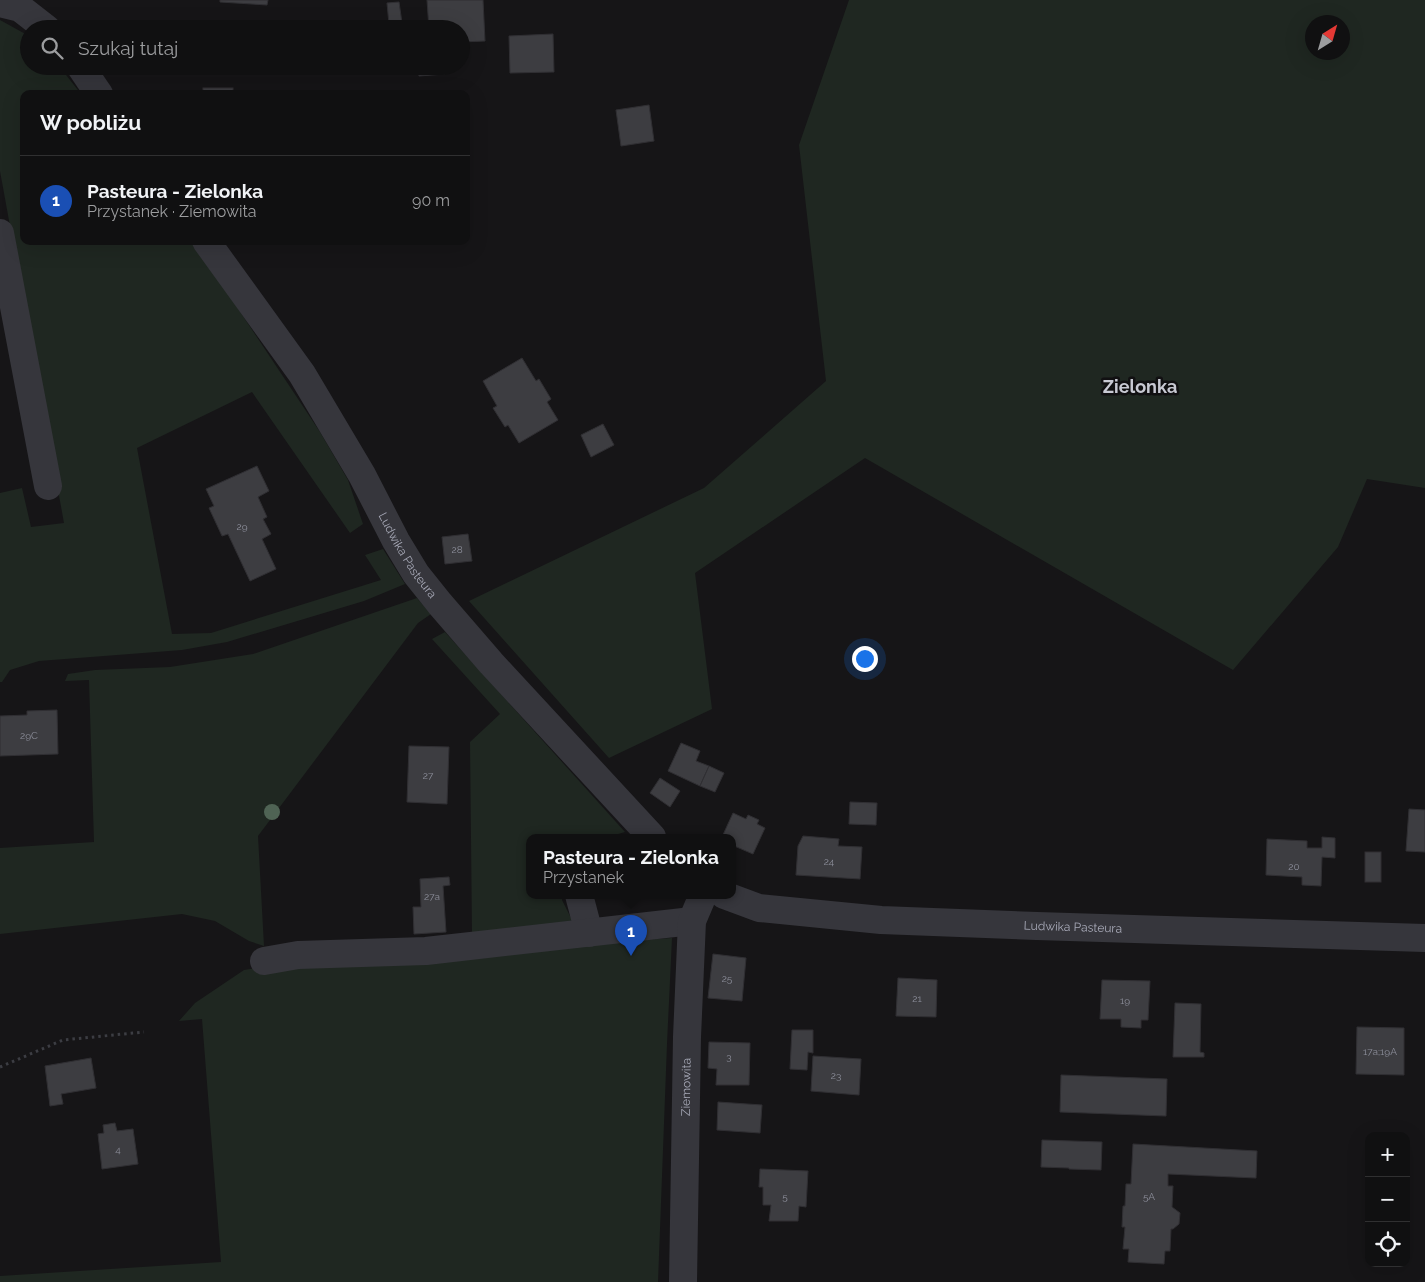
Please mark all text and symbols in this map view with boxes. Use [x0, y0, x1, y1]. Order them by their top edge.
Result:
north arrow [1305, 15, 1350, 60]
search box [20, 20, 470, 75]
icon: search [38, 34, 66, 62]
text: Szukaj tutaj [78, 37, 178, 59]
text: W pobliżu [40, 110, 141, 135]
text: Pasteura - Zielonka [87, 180, 263, 202]
text: 1 [52, 191, 60, 210]
text: 90 m [412, 191, 450, 210]
text: Przystanek · Ziemowita [87, 202, 257, 221]
district label: Zielonka [1103, 376, 1177, 397]
street label: Ludwika Pasteura [376, 510, 440, 601]
house number: 29 [236, 521, 248, 532]
house number: 28 [451, 544, 463, 555]
your location [852, 646, 878, 672]
house number: 29C [20, 730, 38, 741]
house number: 27 [423, 770, 434, 781]
popup [526, 834, 736, 899]
text: Pasteura - Zielonka [543, 846, 719, 868]
house number: 24 [824, 856, 835, 867]
house number: 20 [1288, 861, 1300, 872]
text: Przystanek [543, 868, 624, 887]
house number: 27a [424, 891, 440, 902]
pin: 1 [615, 915, 647, 956]
street label: Ludwika Pasteura [1023, 918, 1122, 936]
house number: 25 [722, 973, 733, 984]
house number: 21 [912, 993, 922, 1004]
house number: 19 [1120, 995, 1130, 1006]
house number: 17a;19A [1363, 1046, 1397, 1057]
house number: 3 [726, 1051, 732, 1062]
street label: Ziemowita [679, 1058, 694, 1116]
house number: 23 [831, 1070, 841, 1081]
map controls [1365, 1132, 1410, 1267]
button: + [1365, 1132, 1410, 1177]
house number: 4 [115, 1144, 121, 1155]
button: − [1365, 1177, 1410, 1222]
house number: 5 [782, 1191, 788, 1202]
house number: 5A [1143, 1191, 1155, 1202]
button: locate [1365, 1222, 1410, 1267]

